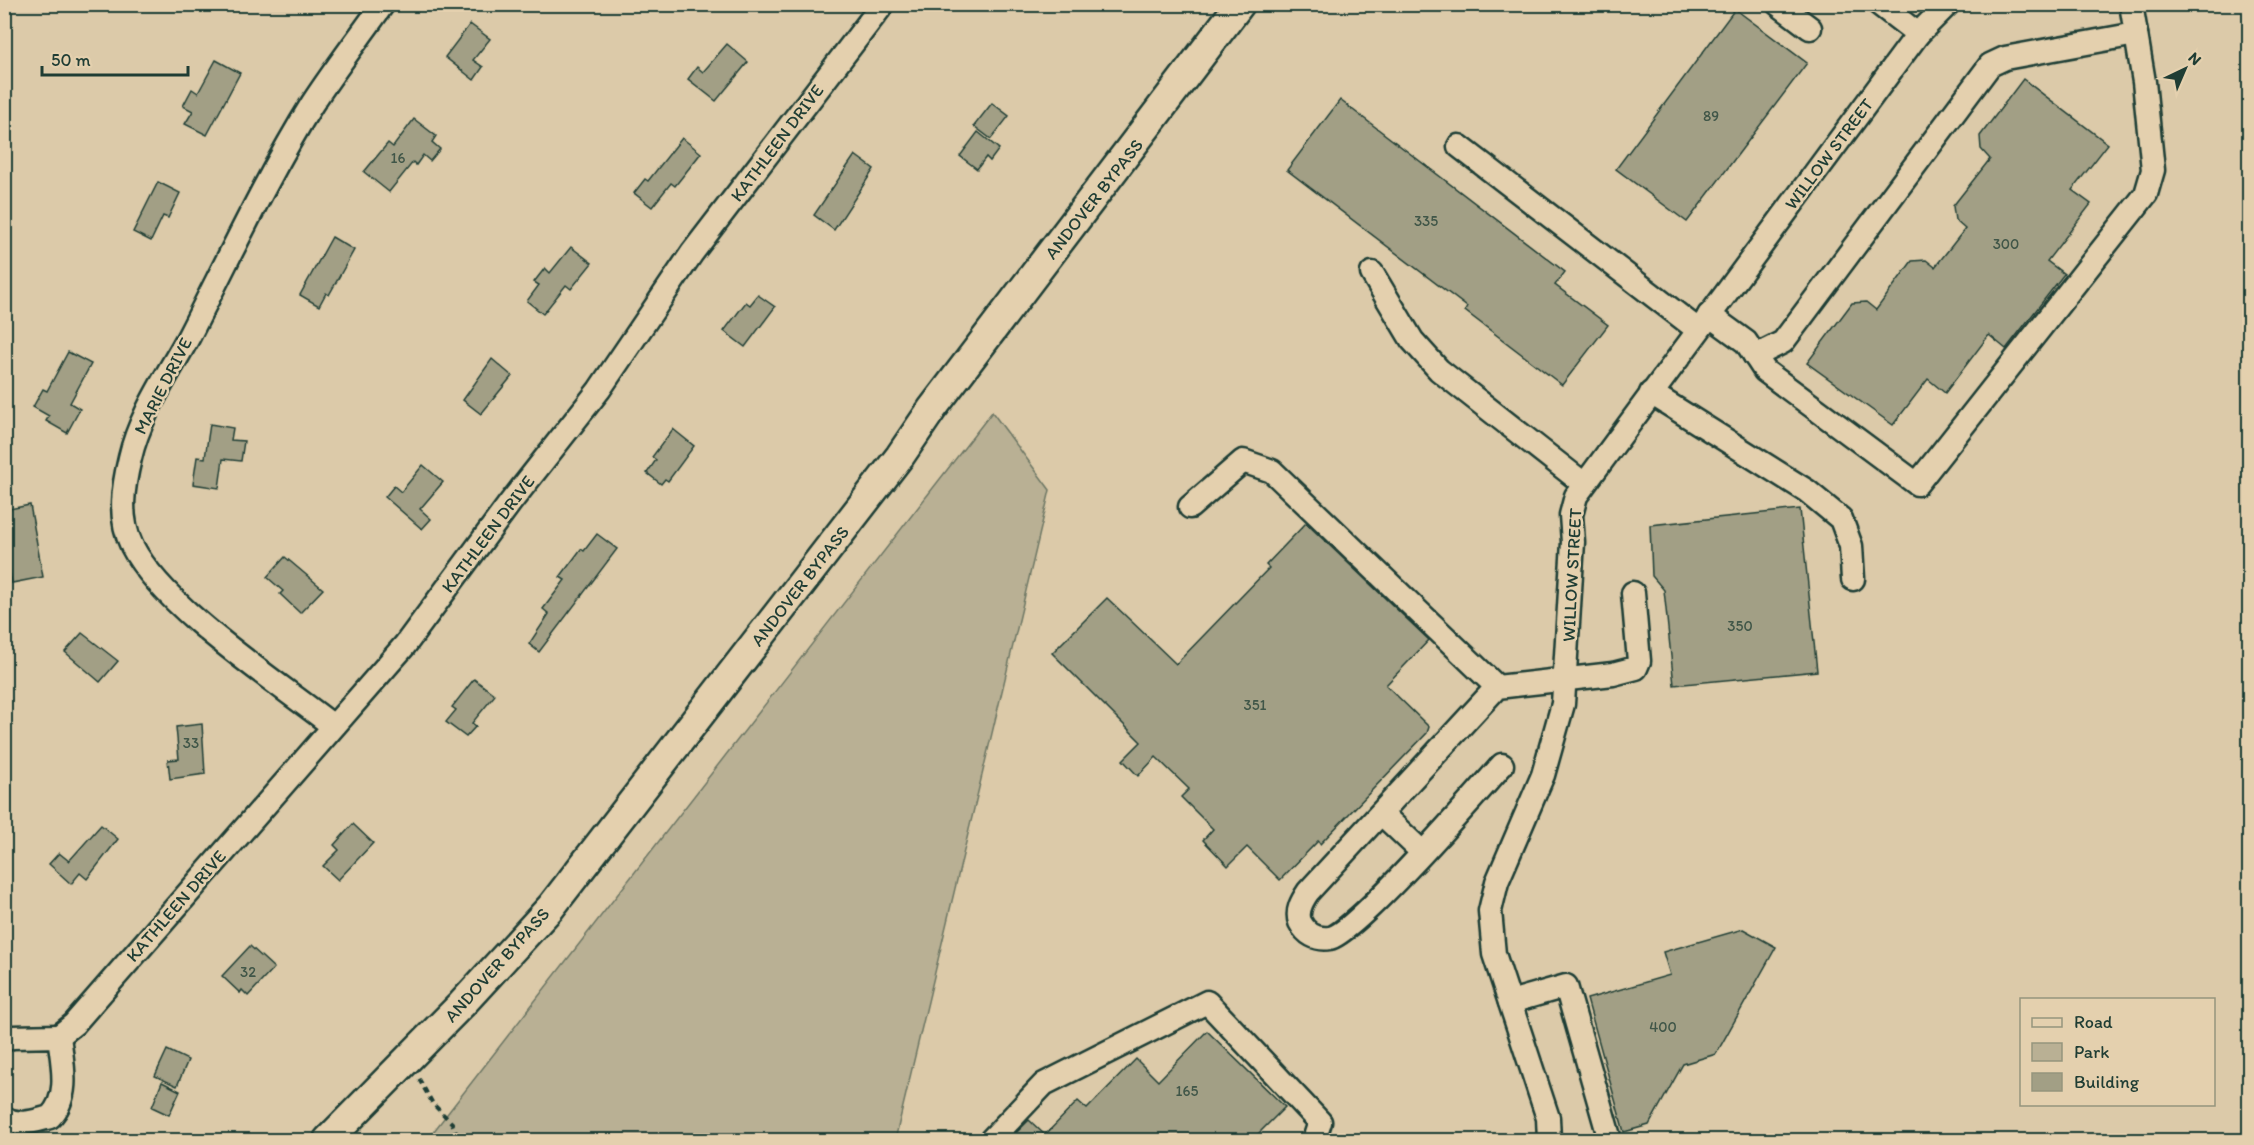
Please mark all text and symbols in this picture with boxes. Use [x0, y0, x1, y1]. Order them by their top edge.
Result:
scale bar [42, 39, 188, 77]
north arrow [2155, 39, 2215, 99]
text: N [2185, 48, 2206, 69]
text: 50 m [51, 49, 91, 71]
street label: KATHLEEN DRIVE [726, 80, 828, 206]
street label: WILLOW STREET [1780, 94, 1878, 214]
house number: 89 [1703, 107, 1719, 125]
street label: ANDOVER BYPASS [1040, 134, 1148, 264]
house number: 16 [391, 149, 406, 167]
house number: 335 [1414, 212, 1438, 230]
house number: 300 [1993, 235, 2019, 253]
street label: MARIE DRIVE [129, 334, 197, 438]
street label: KATHLEEN DRIVE [437, 471, 539, 597]
street label: WILLOW STREET [1558, 508, 1586, 642]
street label: ANDOVER BYPASS [746, 521, 854, 651]
house number: 350 [1727, 617, 1753, 635]
house number: 351 [1243, 696, 1267, 714]
house number: 33 [183, 734, 199, 752]
street label: KATHLEEN DRIVE [121, 846, 231, 966]
street label: ANDOVER BYPASS [440, 903, 554, 1027]
house number: 32 [240, 963, 256, 981]
legend [2020, 998, 2215, 1106]
text: Road [2074, 1011, 2113, 1033]
house number: 400 [1649, 1018, 1677, 1036]
text: Park [2074, 1041, 2109, 1063]
text: Building [2074, 1071, 2140, 1093]
house number: 165 [1176, 1082, 1199, 1100]

